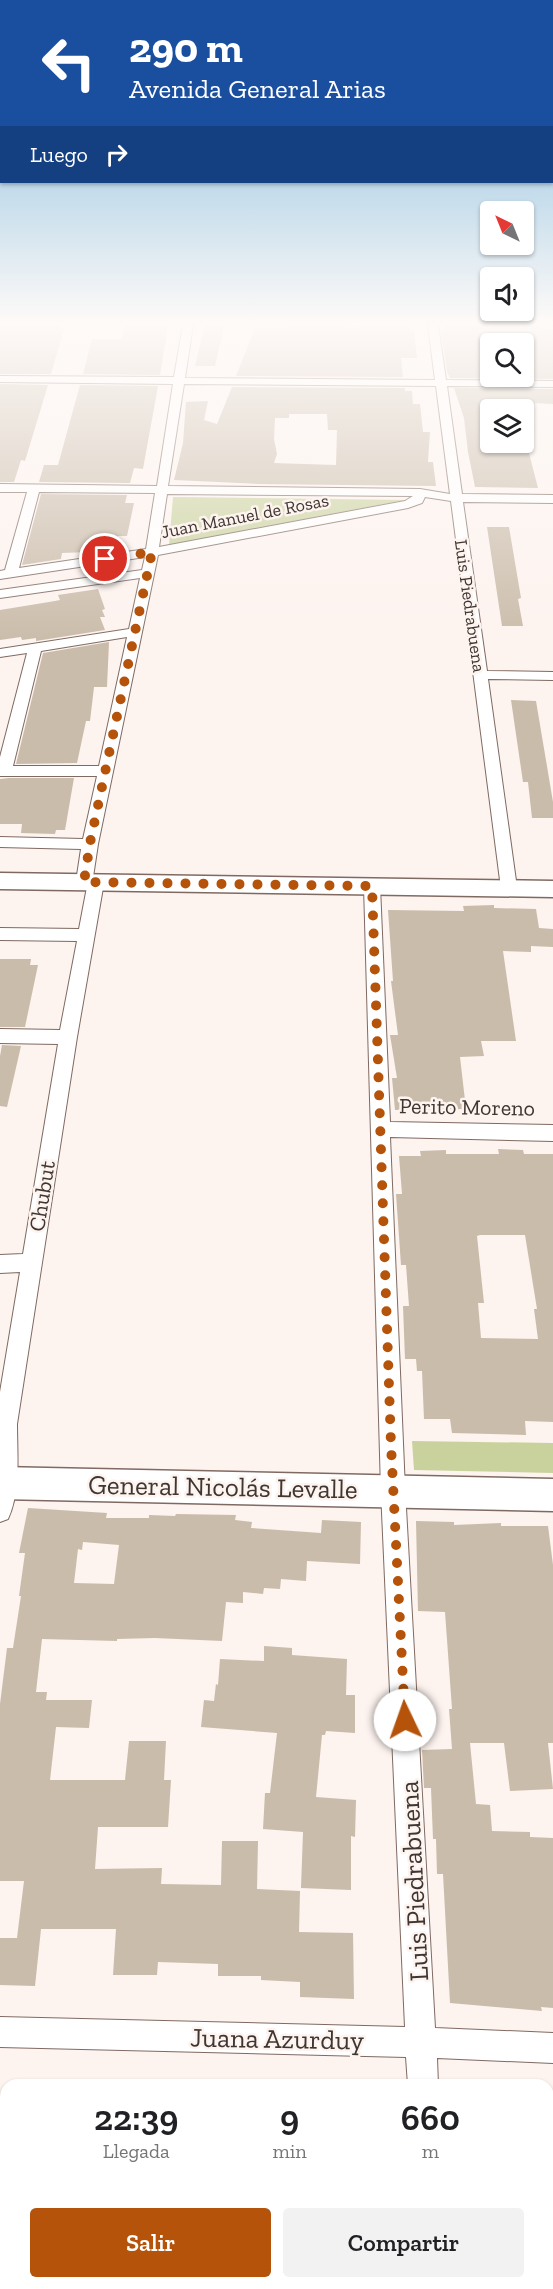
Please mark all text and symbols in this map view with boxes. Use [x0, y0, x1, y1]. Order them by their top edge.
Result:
text: 290 m [129, 22, 243, 73]
icon: left [30, 24, 108, 102]
text: Avenida General Arias [129, 73, 386, 105]
icon: right [100, 138, 133, 171]
text: Luego [30, 141, 88, 168]
north arrow [480, 201, 534, 255]
map controls [480, 201, 534, 453]
button: sound [480, 267, 534, 321]
button: search [480, 333, 534, 387]
button: layers [480, 399, 534, 453]
street label: Juan Manuel de Rosas [159, 489, 331, 543]
pin [79, 533, 130, 584]
street label: Luis Piedrabuena [450, 538, 490, 674]
icon: arrive [88, 542, 121, 575]
street label: Perito Moreno [399, 1092, 535, 1122]
street label: Chubut [23, 1158, 61, 1233]
street label: General Nicolás Levalle [88, 1469, 358, 1505]
position arrow [373, 1688, 437, 1752]
street label: Luis Piedrabuena [393, 1780, 435, 1982]
street label: Juana Azurduy [190, 2021, 364, 2057]
text: 22:39 [94, 2096, 178, 2139]
text: 9 [280, 2096, 299, 2139]
text: 660 [401, 2096, 460, 2139]
text: Llegada [103, 2139, 170, 2163]
text: min [272, 2139, 307, 2163]
text: m [422, 2139, 439, 2163]
button: Salir [30, 2208, 271, 2277]
button: Compartir [283, 2208, 524, 2277]

